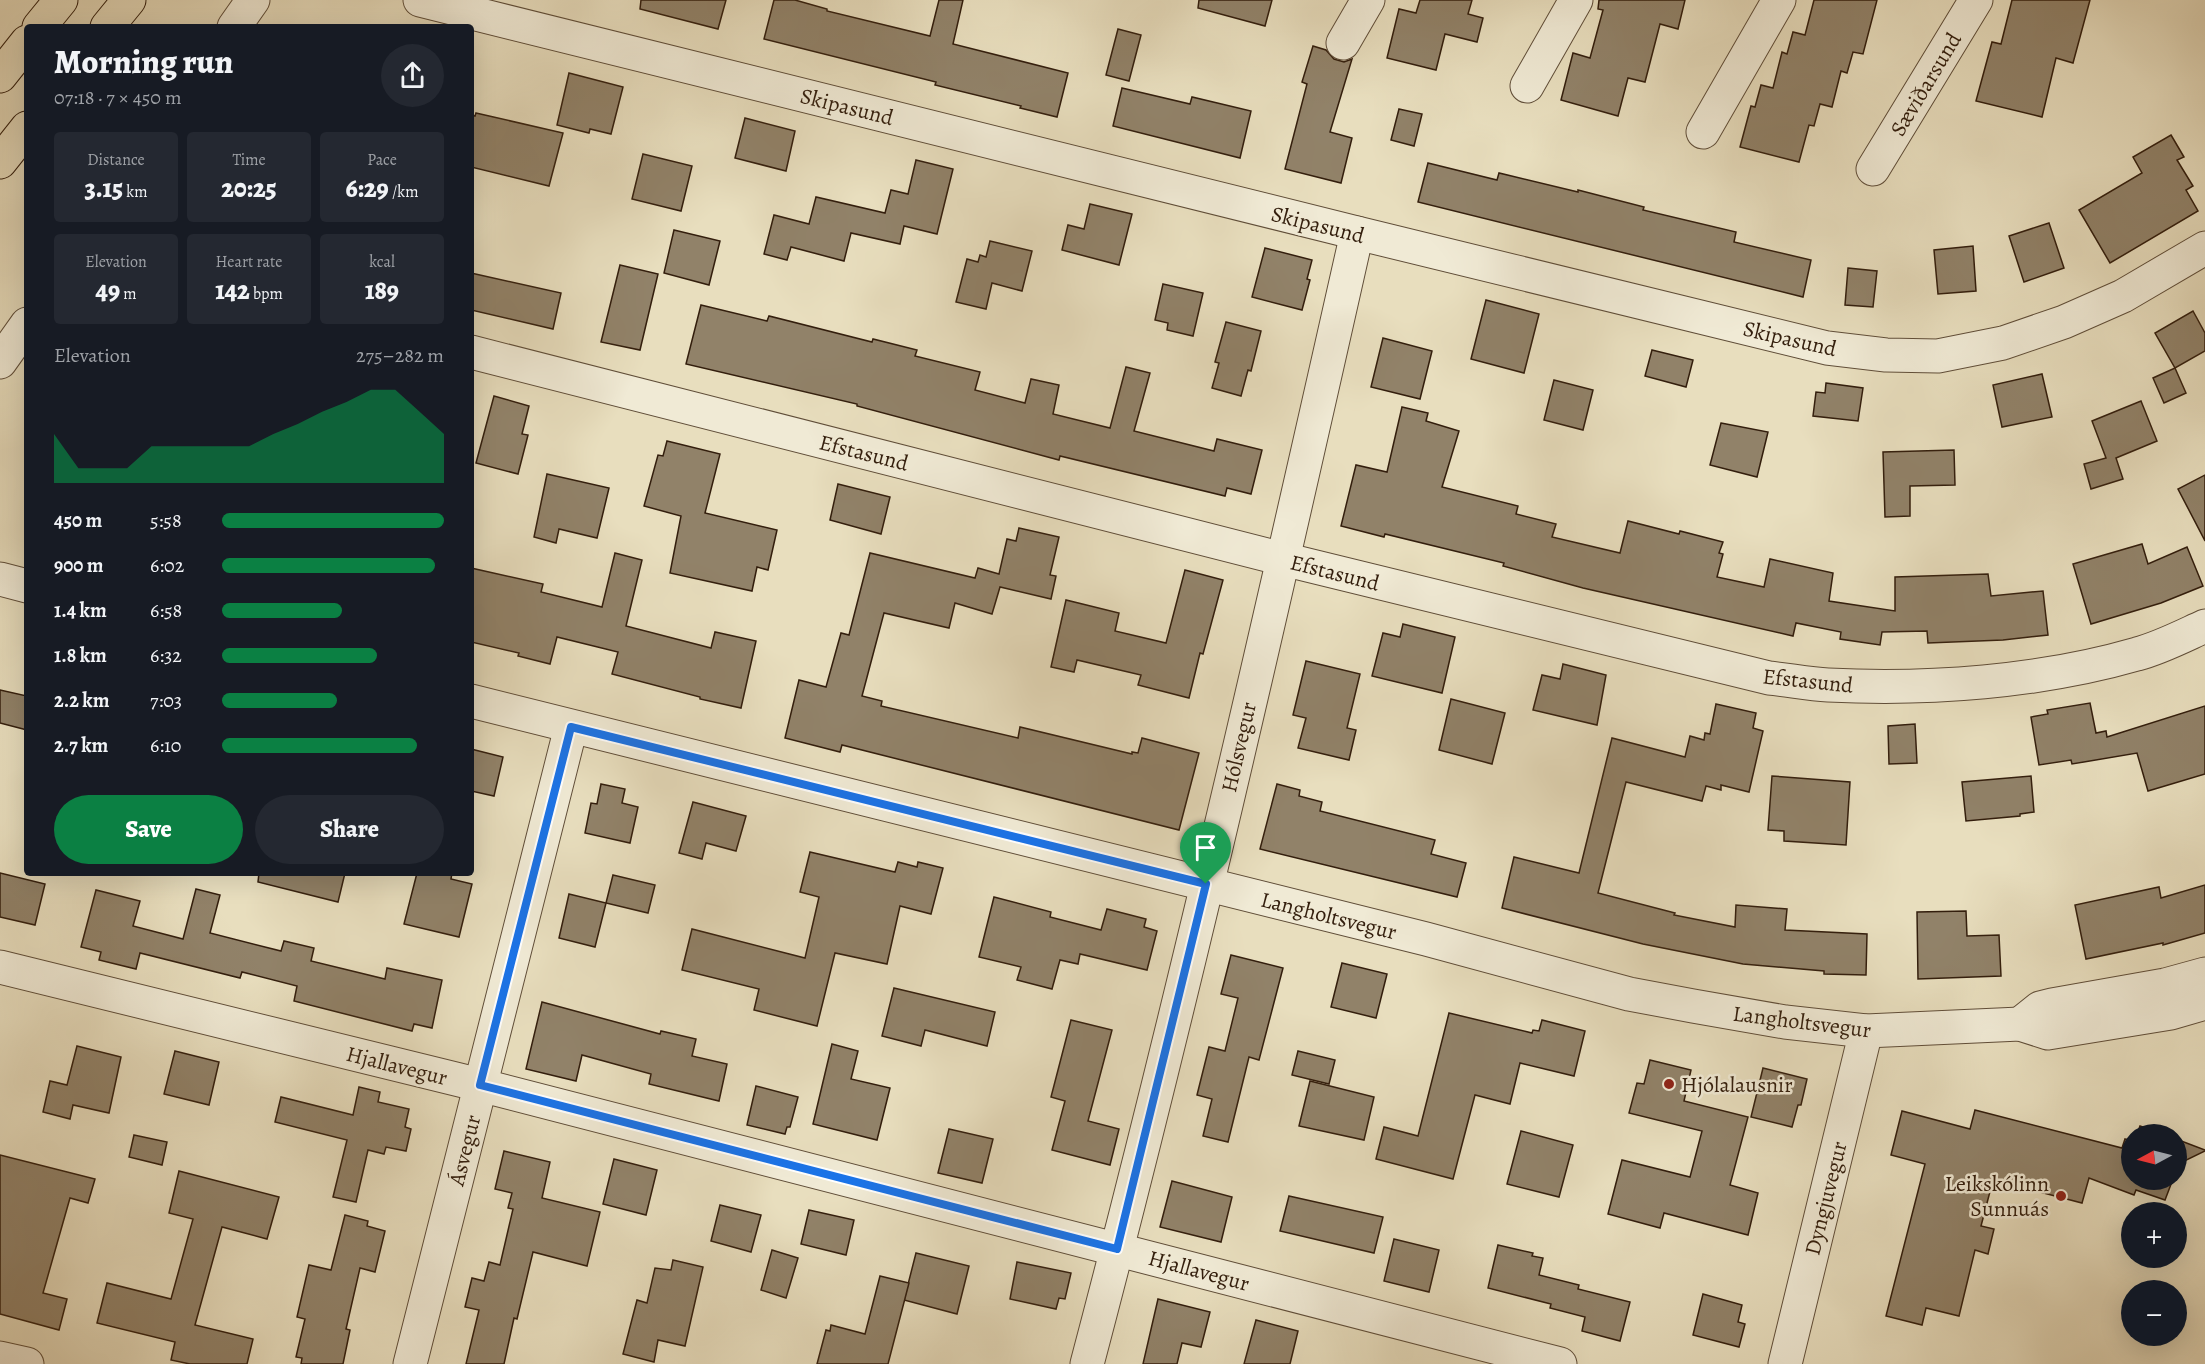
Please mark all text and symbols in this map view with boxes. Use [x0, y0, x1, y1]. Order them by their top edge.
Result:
street label: Sæviðarsund [1883, 27, 1969, 142]
text: Morning run [54, 39, 233, 84]
button: share [381, 44, 444, 107]
street label: Skipasund [797, 81, 897, 133]
text: 07:18 · 7 × 450 m [54, 84, 182, 111]
text: Distance [87, 149, 145, 171]
text: Time [232, 149, 266, 171]
text: Pace [367, 149, 397, 171]
text: 3.15 [84, 171, 123, 206]
text: 20:25 [221, 171, 277, 206]
text: 6:29 [346, 171, 389, 206]
text: km [123, 181, 148, 203]
text: /km [389, 181, 418, 203]
street label: Skipasund [1268, 199, 1368, 251]
text: Elevation [85, 251, 147, 273]
text: Heart rate [216, 251, 282, 273]
text: kcal [369, 251, 395, 273]
text: 49 [95, 273, 120, 308]
text: 142 [215, 273, 250, 308]
text: 189 [365, 273, 399, 308]
text: m [120, 283, 137, 305]
text: bpm [250, 283, 283, 305]
street label: Skipasund [1740, 314, 1840, 364]
text: Elevation [54, 342, 131, 369]
text: 275–282 m [356, 342, 444, 369]
street label: Efstasund [816, 427, 912, 479]
text: 450 m [54, 507, 102, 534]
text: 5:58 [150, 507, 182, 534]
street label: Efstasund [1287, 547, 1383, 599]
text: 900 m [54, 552, 104, 579]
text: 6:02 [150, 552, 184, 579]
text: 1.4 km [54, 597, 107, 624]
text: 6:58 [150, 597, 182, 624]
text: 1.8 km [54, 642, 107, 669]
text: 6:32 [150, 642, 182, 669]
street label: Efstasund [1761, 661, 1855, 701]
text: 2.2 km [54, 687, 109, 714]
text: 7:03 [150, 687, 182, 714]
street label: Hólsvegur [1214, 699, 1264, 795]
text: 2.7 km [54, 732, 108, 759]
text: 6:10 [150, 732, 182, 759]
button: Save [54, 795, 243, 864]
button: Share [255, 795, 444, 864]
pin [1180, 822, 1231, 884]
icon: arrive [1189, 831, 1222, 864]
street label: Langholtsvegur [1258, 885, 1400, 947]
street label: Langholtsvegur [1731, 999, 1873, 1045]
street label: Hjallavegur [343, 1039, 451, 1093]
place label: Hjólalausnir [1681, 1070, 1793, 1100]
marker: Hjólalausnir [1662, 1077, 1676, 1091]
street label: Ásvegur [441, 1112, 488, 1190]
north arrow [2121, 1124, 2187, 1190]
map controls [2121, 1124, 2187, 1346]
street label: Dyngjuvegur [1797, 1138, 1855, 1258]
place label: Leikskólinn Sunnuás [1945, 1169, 2049, 1224]
marker: Leikskólinn Sunnuás [2054, 1189, 2068, 1203]
button: + [2121, 1202, 2187, 1268]
street label: Hjallavegur [1145, 1243, 1253, 1299]
button: − [2121, 1280, 2187, 1346]

